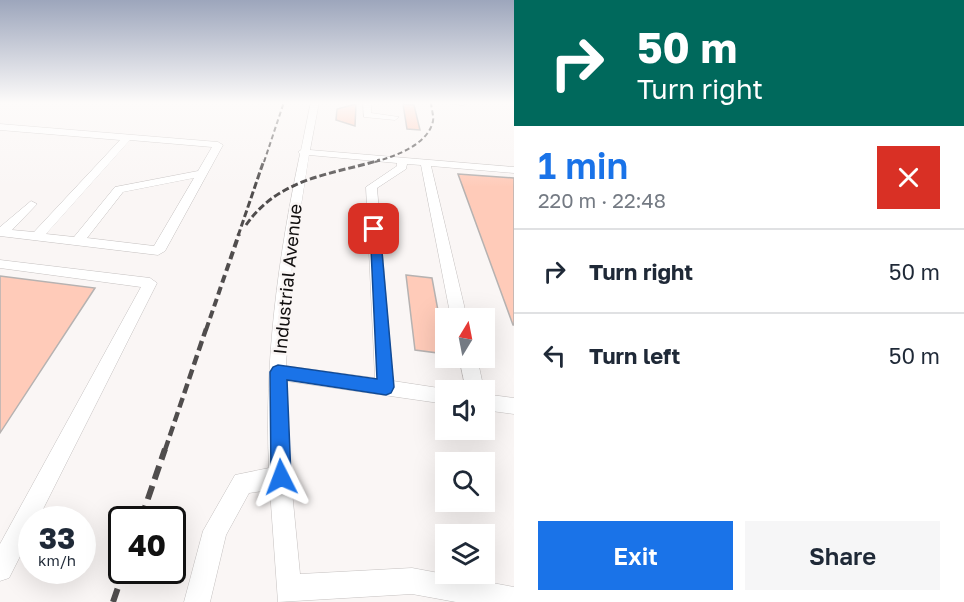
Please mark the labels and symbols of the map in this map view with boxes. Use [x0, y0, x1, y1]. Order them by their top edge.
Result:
street label: Industrial Avenue [268, 203, 306, 355]
pin [348, 203, 399, 254]
north arrow [435, 308, 495, 368]
position arrow [249, 445, 313, 509]
speed limit sign: 40 [108, 506, 186, 584]

